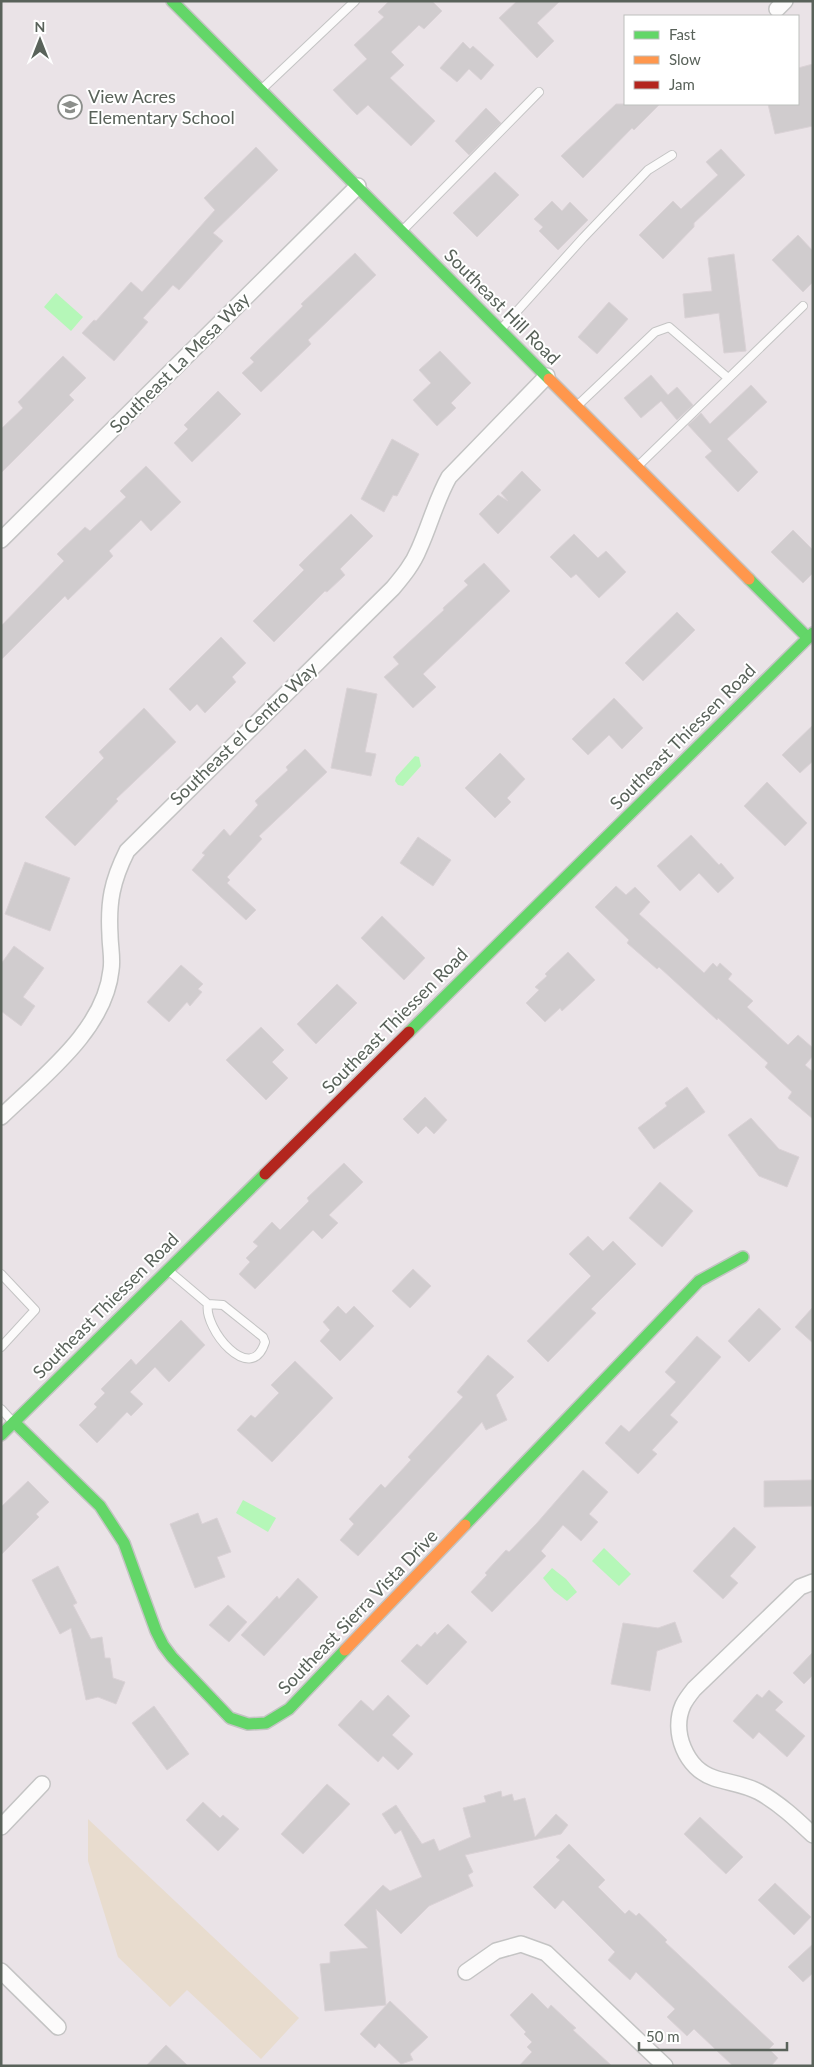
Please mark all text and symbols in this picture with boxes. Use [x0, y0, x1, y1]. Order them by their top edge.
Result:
north arrow [15, 15, 65, 65]
legend [624, 15, 799, 105]
text: N [35, 18, 45, 35]
text: Fast [669, 25, 696, 43]
text: Slow [669, 50, 701, 68]
text: Jam [669, 75, 695, 93]
place label: View Acres Elementary School [88, 85, 235, 128]
school or university icon: View Acres Elementary School [57, 94, 83, 120]
street label: Southeast Hill Road [440, 244, 565, 369]
street label: Southeast La Mesa Way [105, 287, 254, 437]
street label: Southeast el Centro Way [165, 657, 322, 809]
street label: Southeast Thiessen Road [605, 659, 760, 814]
street label: Southeast Thiessen Road [317, 943, 472, 1098]
street label: Southeast Thiessen Road [28, 1228, 183, 1383]
street label: Southeast Sierra Vista Drive [273, 1524, 442, 1698]
scale bar [639, 2020, 786, 2052]
text: 50 m [646, 2027, 680, 2045]

